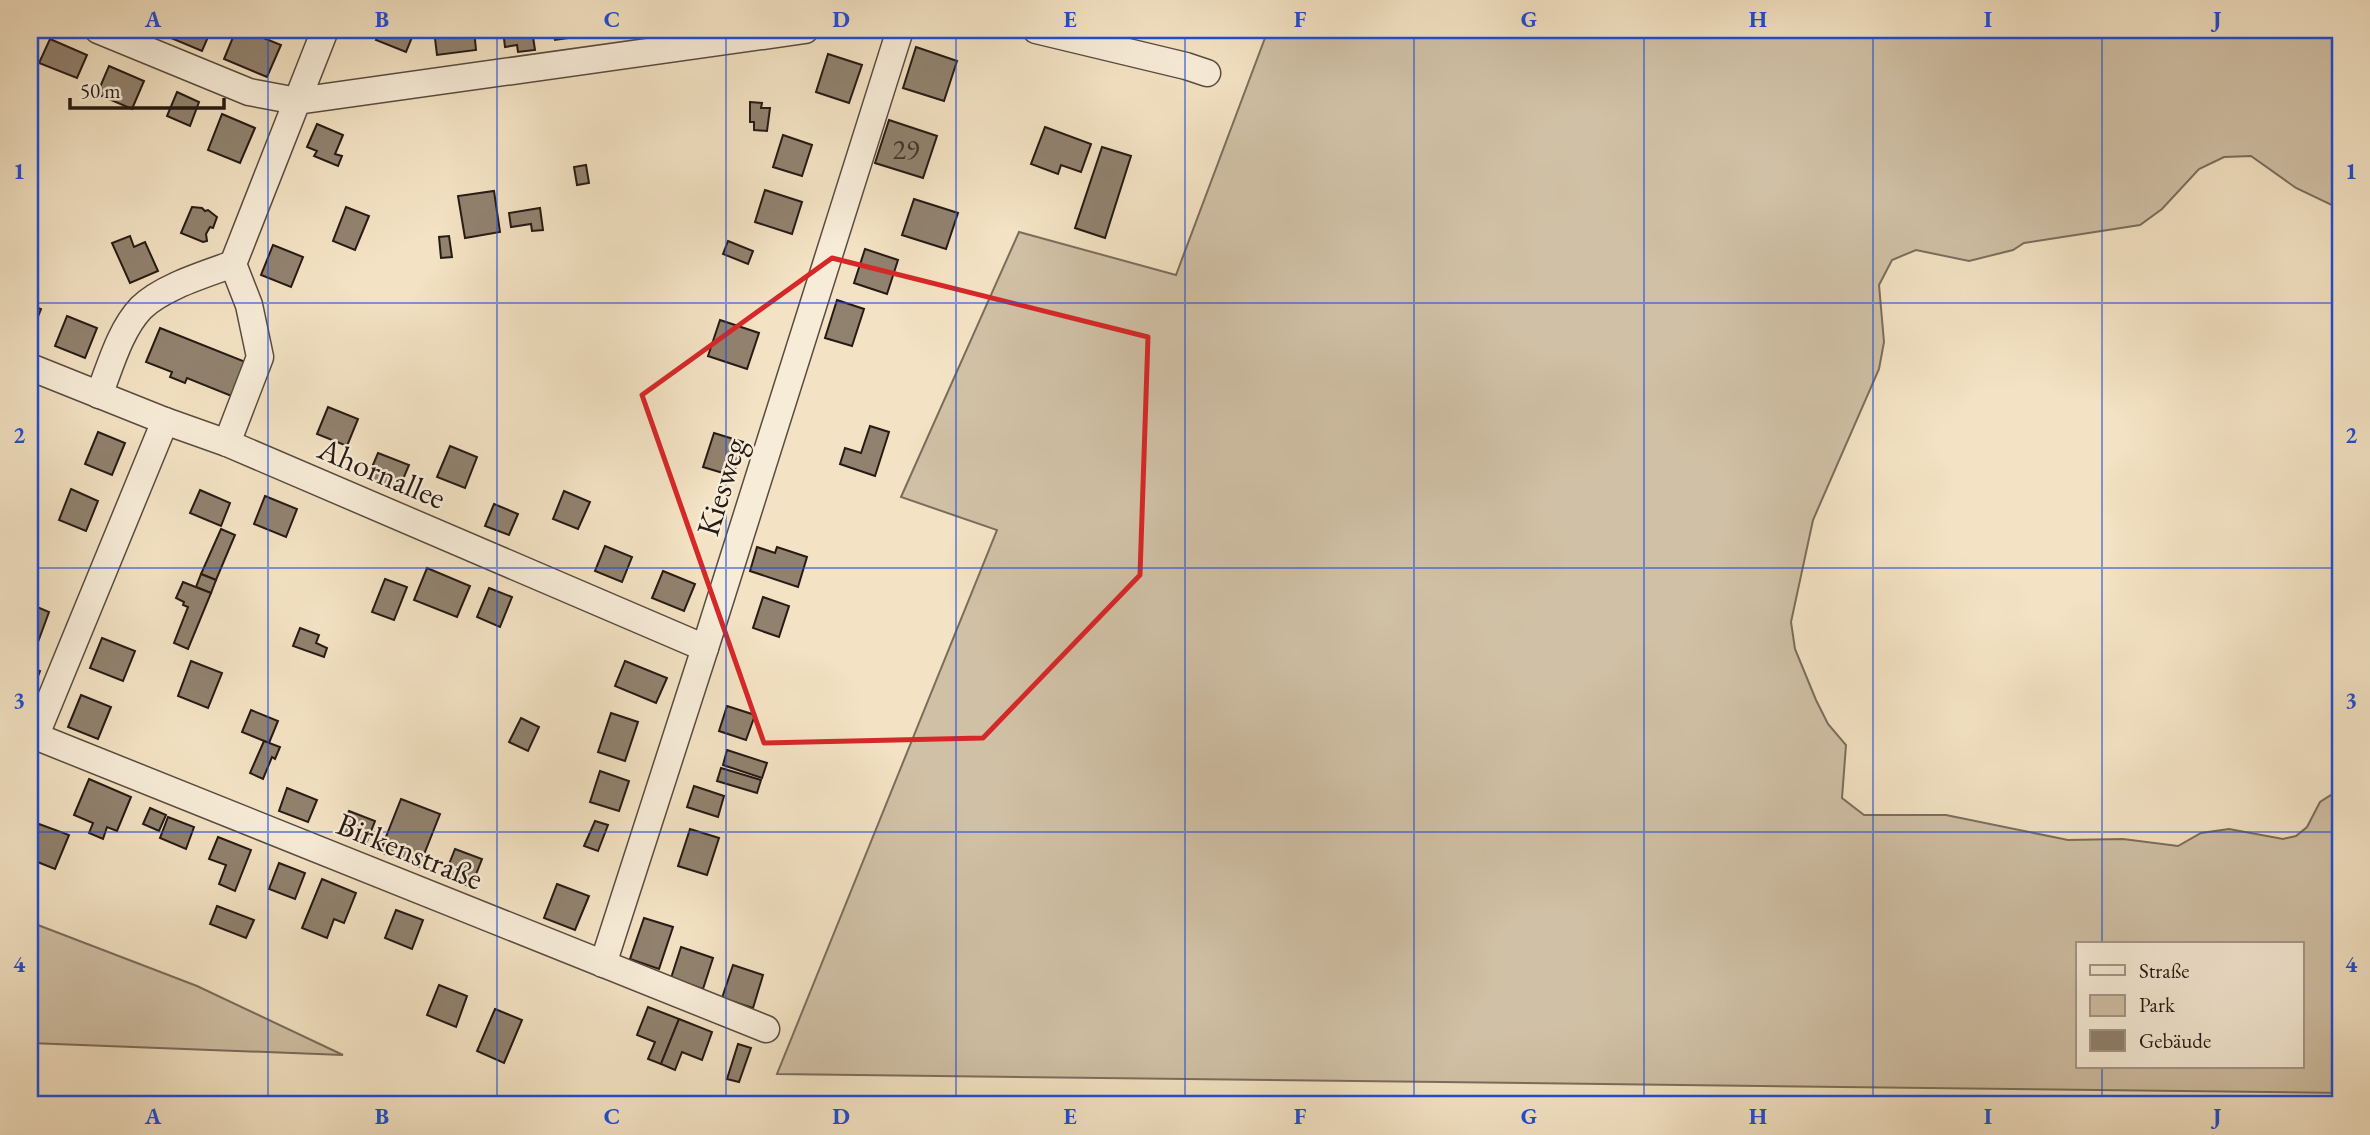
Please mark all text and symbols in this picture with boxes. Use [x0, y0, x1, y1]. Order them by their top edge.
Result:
text: A [144, 4, 162, 34]
text: B [375, 4, 389, 34]
text: C [604, 4, 620, 34]
text: D [832, 4, 850, 34]
text: E [1063, 4, 1077, 34]
text: F [1294, 4, 1307, 34]
text: G [1521, 4, 1537, 34]
text: H [1749, 4, 1767, 34]
text: I [1984, 4, 1992, 34]
text: J [2211, 4, 2222, 34]
scale bar [70, 66, 224, 110]
text: 50 m [80, 77, 121, 104]
house number: 29 [893, 131, 919, 167]
text: 1 [13, 156, 25, 186]
text: 1 [2345, 156, 2357, 186]
text: 2 [13, 420, 25, 450]
text: 2 [2345, 420, 2357, 450]
street label: Ahornallee [311, 427, 452, 519]
street label: Kiesweg [686, 432, 756, 541]
text: 3 [13, 685, 25, 715]
text: 3 [2345, 685, 2357, 715]
street label: Birkenstraße [331, 803, 489, 899]
legend [2076, 942, 2304, 1068]
text: 4 [13, 949, 26, 979]
text: 4 [2345, 949, 2358, 979]
text: Straße [2139, 957, 2190, 984]
text: Park [2139, 991, 2176, 1018]
text: Gebäude [2139, 1027, 2211, 1054]
text: A [144, 1101, 162, 1131]
text: B [375, 1101, 389, 1131]
text: C [604, 1101, 620, 1131]
text: D [832, 1101, 850, 1131]
text: E [1063, 1101, 1077, 1131]
text: F [1294, 1101, 1307, 1131]
text: G [1521, 1101, 1537, 1131]
text: H [1749, 1101, 1767, 1131]
text: I [1984, 1101, 1992, 1131]
text: J [2211, 1101, 2222, 1131]

